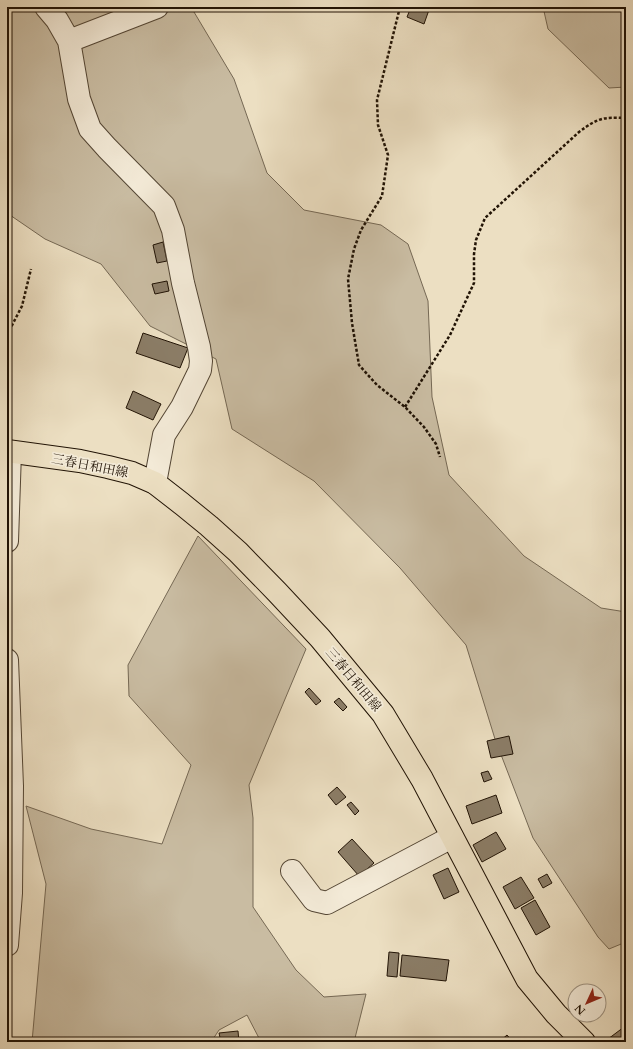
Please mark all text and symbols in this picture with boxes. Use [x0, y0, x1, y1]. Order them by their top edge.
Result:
street label: 三春日和田線 [50, 450, 130, 482]
street label: 三春日和田線 [321, 644, 385, 715]
north arrow [567, 983, 607, 1023]
text: N [571, 1001, 589, 1018]

